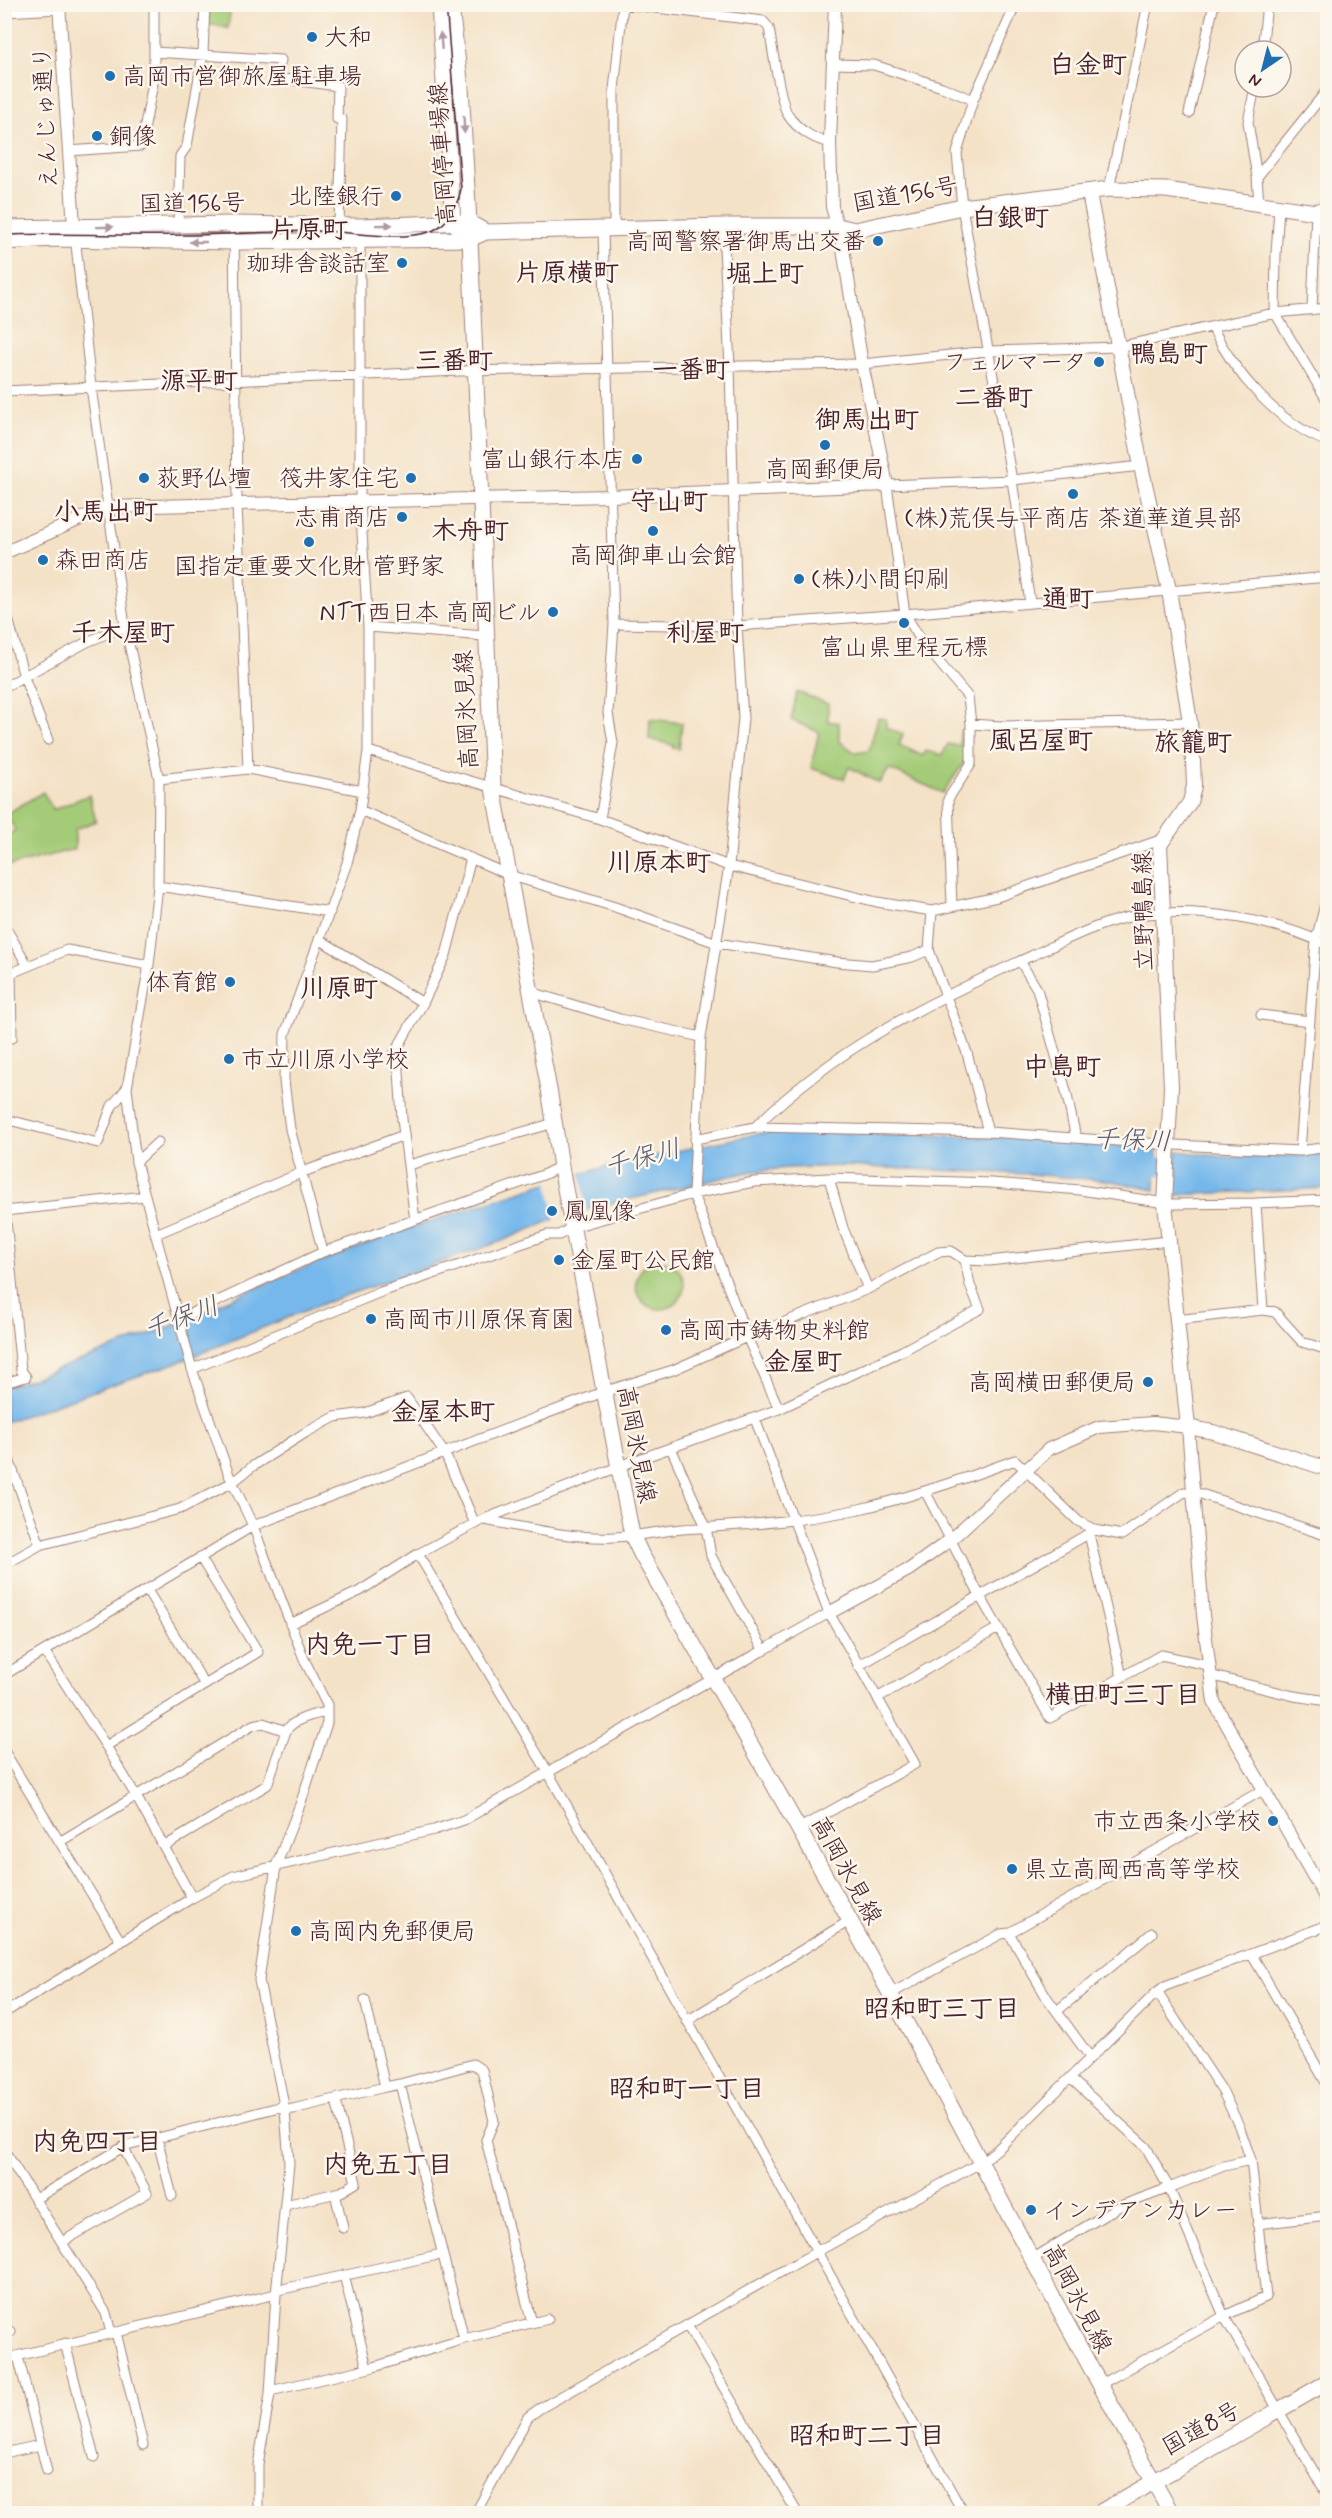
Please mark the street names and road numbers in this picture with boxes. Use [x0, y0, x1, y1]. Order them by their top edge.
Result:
street label: えんじゅ通り [27, 44, 66, 190]
street label: 高岡停車場線 [423, 81, 464, 227]
street label: 国道156号 [850, 171, 961, 220]
street label: 国道156号 [138, 188, 246, 221]
street label: 高岡氷見線 [449, 649, 486, 771]
street label: 立野鴨島線 [1128, 851, 1161, 971]
street label: 高岡氷見線 [609, 1382, 662, 1506]
street label: 高岡氷見線 [803, 1811, 888, 1931]
street label: 高岡氷見線 [1035, 2238, 1119, 2359]
street label: 国道8号 [1157, 2395, 1247, 2464]

